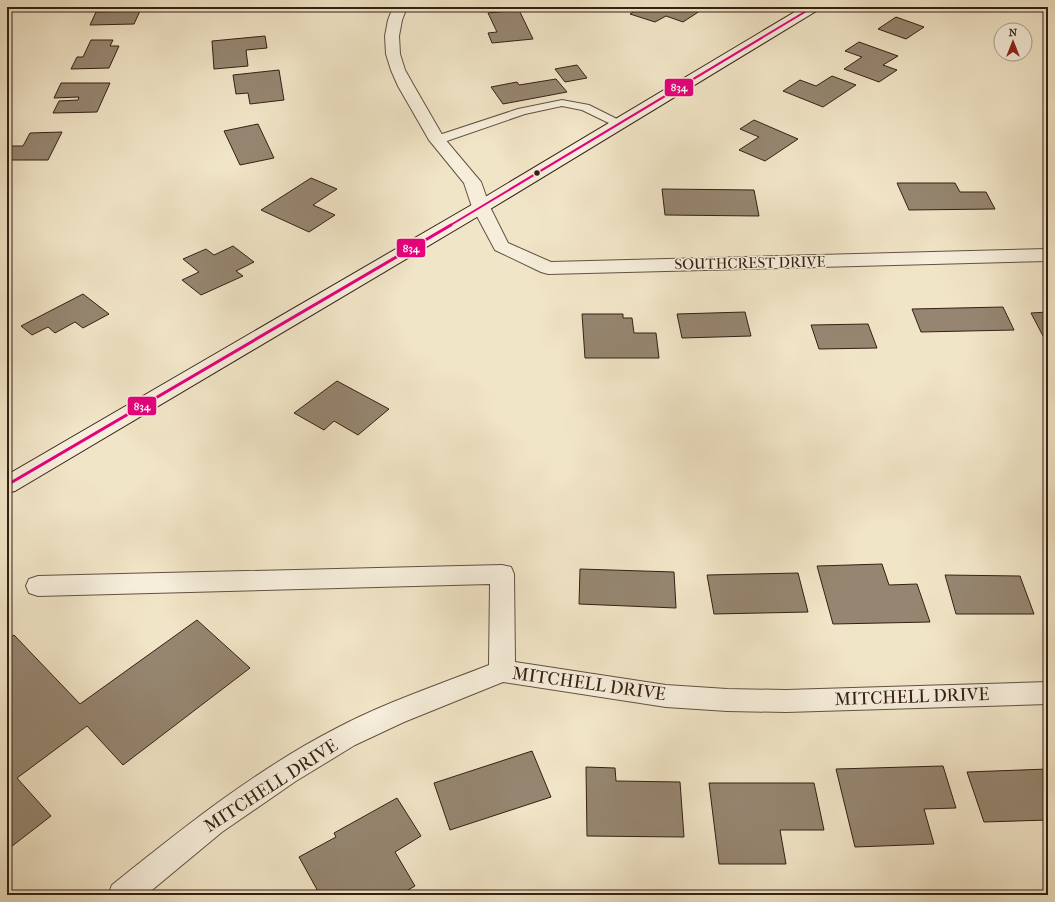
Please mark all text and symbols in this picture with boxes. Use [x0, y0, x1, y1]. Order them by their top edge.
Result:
north arrow [993, 22, 1033, 62]
text: N [1009, 26, 1018, 39]
line badge: 834 [664, 78, 694, 97]
text: 834 [671, 81, 688, 94]
unlabelled marker [532, 168, 542, 178]
line badge: 834 [396, 238, 426, 258]
text: 834 [403, 242, 420, 255]
street label: SOUTHCREST DRIVE [674, 253, 826, 273]
line badge: 834 [127, 396, 157, 416]
text: 834 [134, 400, 151, 413]
street label: MITCHELL DRIVE [511, 663, 667, 705]
street label: MITCHELL DRIVE [834, 684, 990, 710]
street label: MITCHELL DRIVE [200, 735, 342, 837]

